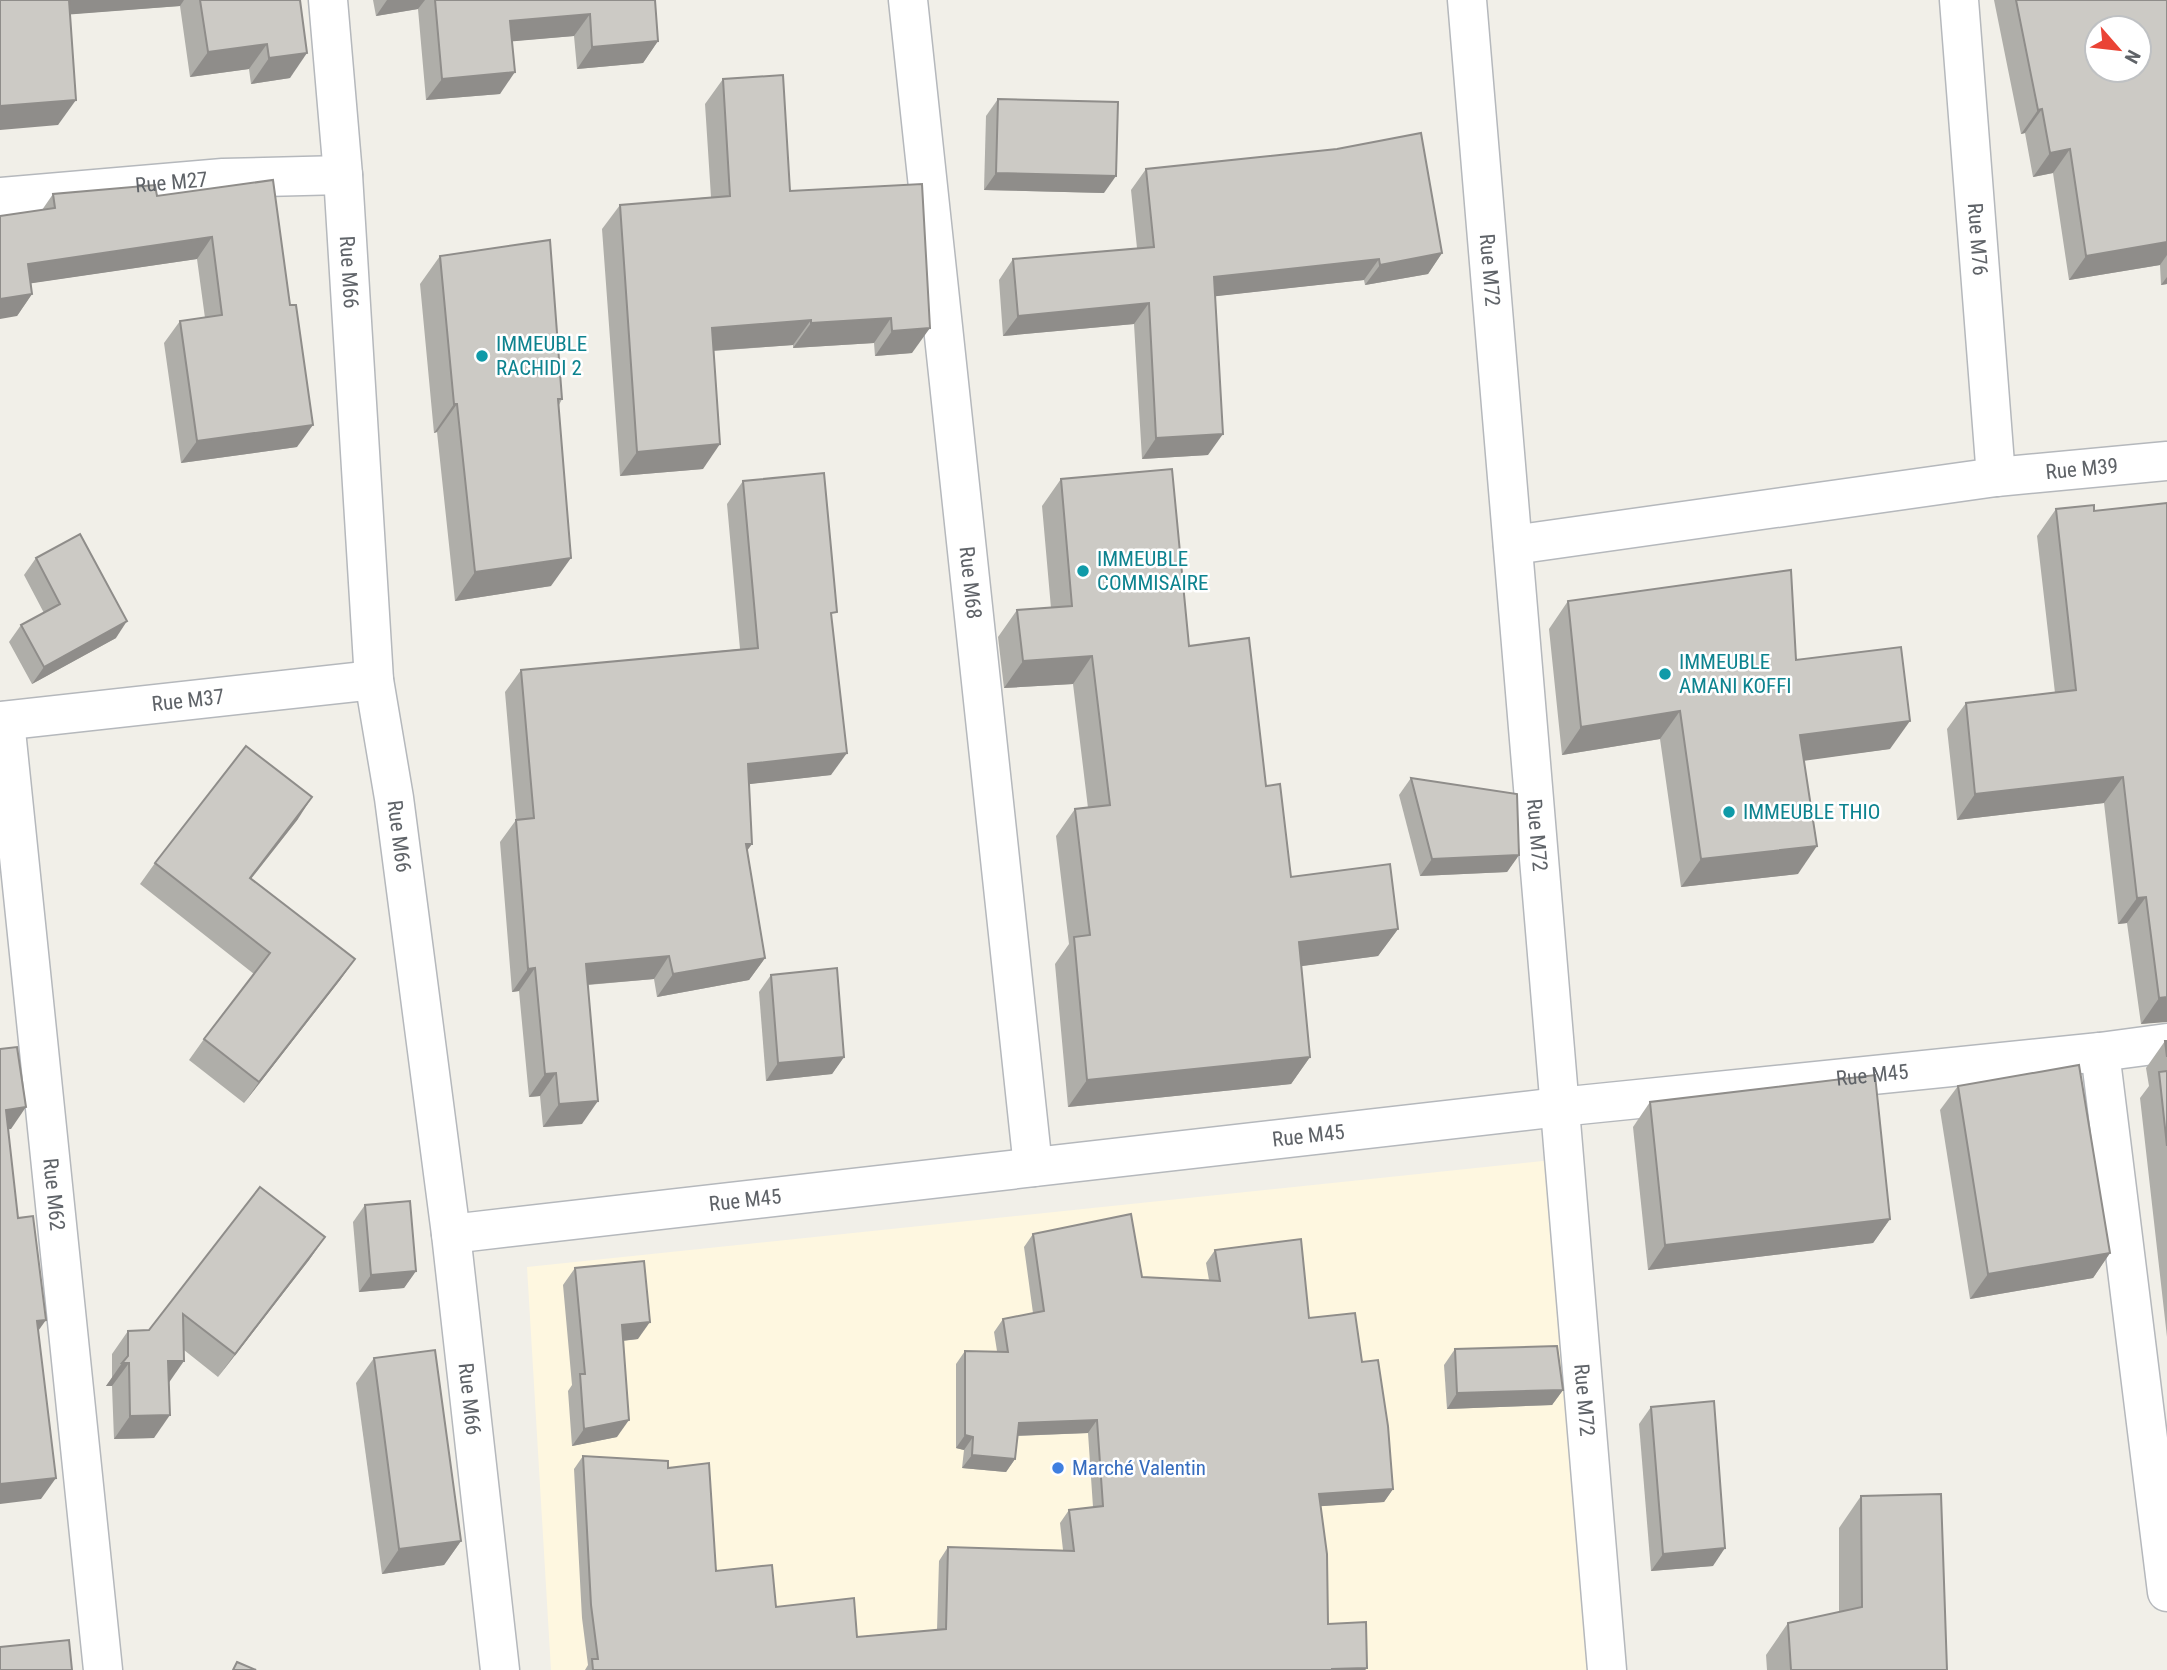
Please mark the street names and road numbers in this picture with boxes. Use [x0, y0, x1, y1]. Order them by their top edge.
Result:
street label: Rue M27 [134, 167, 209, 197]
street label: Rue M76 [1963, 202, 1992, 276]
street label: Rue M72 [1475, 233, 1505, 307]
street label: Rue M66 [335, 235, 363, 309]
street label: Rue M39 [2045, 454, 2119, 484]
street label: Rue M68 [955, 545, 986, 620]
street label: Rue M37 [150, 685, 225, 716]
street label: Rue M72 [1522, 798, 1552, 872]
street label: Rue M66 [382, 799, 416, 874]
street label: Rue M45 [1835, 1060, 1909, 1091]
street label: Rue M45 [1271, 1120, 1346, 1152]
street label: Rue M62 [38, 1157, 70, 1232]
street label: Rue M45 [708, 1184, 783, 1216]
street label: Rue M66 [454, 1362, 486, 1436]
street label: Rue M72 [1569, 1363, 1599, 1437]

